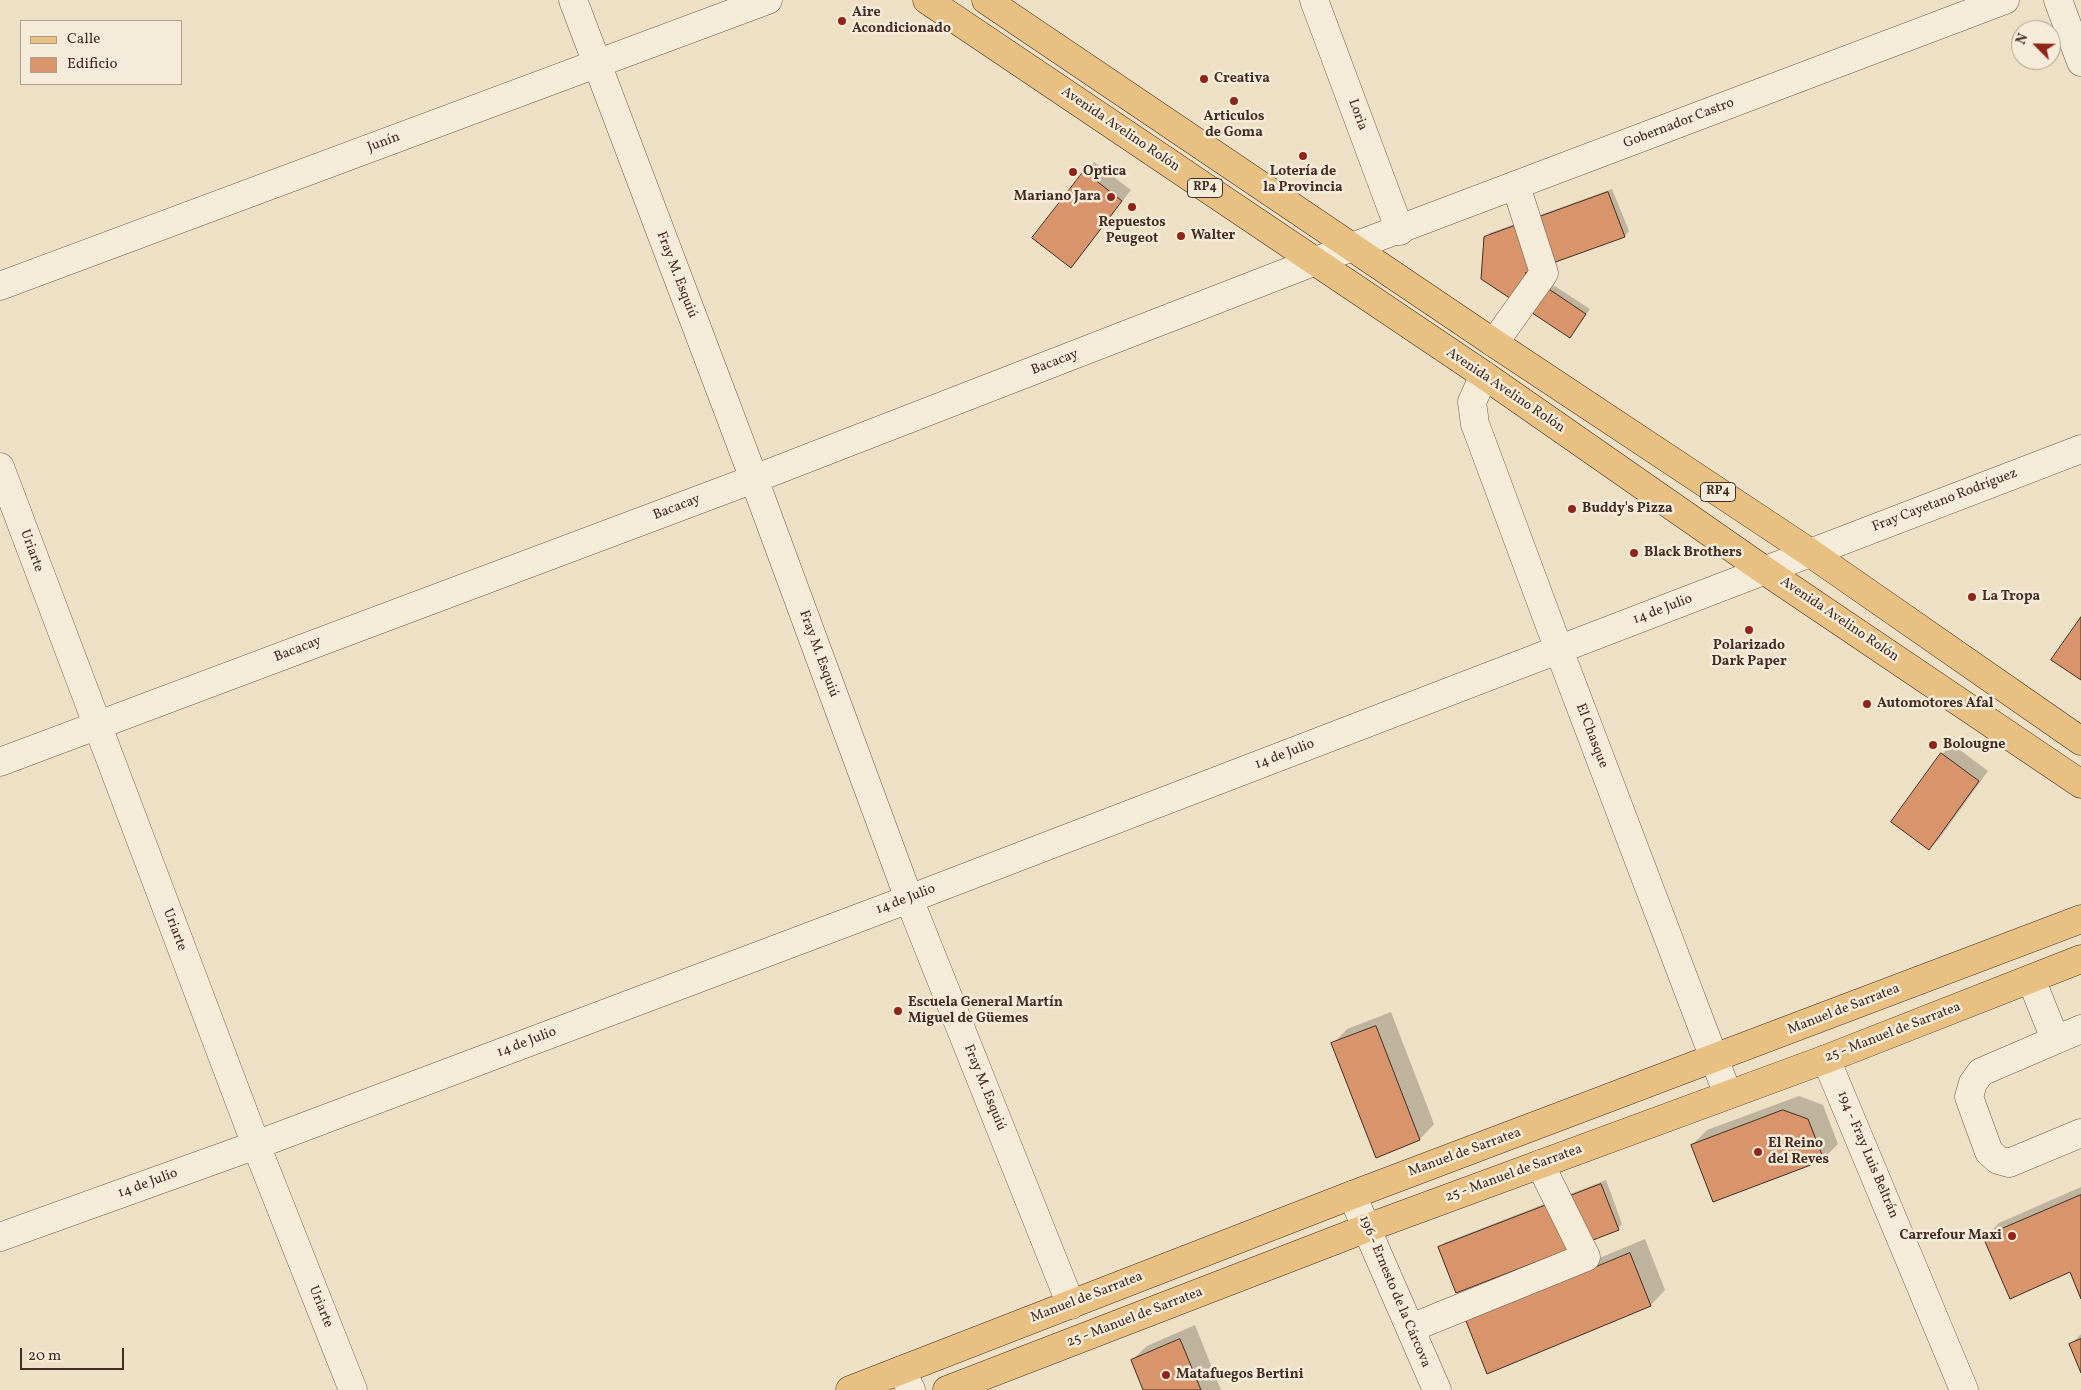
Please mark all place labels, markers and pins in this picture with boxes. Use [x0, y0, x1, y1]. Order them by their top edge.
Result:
place label: Aire Acondicionado [852, 5, 951, 38]
marker: Aire Acondicionado [836, 15, 848, 27]
place label: Creativa [1214, 71, 1270, 87]
marker: Creativa [1198, 73, 1210, 85]
marker: Articulos de Goma [1228, 95, 1240, 107]
place label: Articulos de Goma [1204, 109, 1264, 142]
marker: Lotería de la Provincia [1297, 150, 1309, 162]
place label: Optica [1083, 164, 1126, 180]
place label: Lotería de la Provincia [1263, 164, 1343, 196]
marker: Optica [1067, 166, 1079, 178]
place label: Mariano Jara [1014, 189, 1101, 205]
marker: Mariano Jara [1105, 191, 1117, 203]
marker: Repuestos Peugeot [1126, 201, 1138, 213]
place label: Repuestos Peugeot [1098, 215, 1166, 248]
place label: Walter [1191, 228, 1235, 244]
marker: Walter [1175, 230, 1187, 242]
place label: Buddy's Pizza [1582, 501, 1673, 517]
marker: Buddy's Pizza [1566, 503, 1578, 515]
place label: Black Brothers [1644, 545, 1742, 561]
marker: Black Brothers [1628, 547, 1640, 559]
place label: La Tropa [1982, 589, 2040, 605]
marker: La Tropa [1966, 591, 1978, 603]
marker: Polarizado Dark Paper [1743, 624, 1755, 636]
place label: Polarizado Dark Paper [1711, 638, 1787, 670]
place label: Automotores Afal [1877, 696, 1994, 712]
marker: Automotores Afal [1861, 698, 1873, 710]
place label: Bolougne [1943, 737, 2005, 753]
marker: Bolougne [1927, 739, 1939, 751]
place label: Escuela General Martín Miguel de Güemes [908, 995, 1063, 1028]
marker: Escuela General Martín Miguel de Güemes [892, 1005, 904, 1017]
place label: El Reino del Reves [1768, 1136, 1829, 1168]
marker: El Reino del Reves [1752, 1146, 1764, 1158]
place label: Carrefour Maxi [1899, 1228, 2002, 1244]
marker: Carrefour Maxi [2006, 1230, 2018, 1242]
place label: Matafuegos Bertini [1176, 1367, 1304, 1383]
marker: Matafuegos Bertini [1160, 1369, 1172, 1381]

